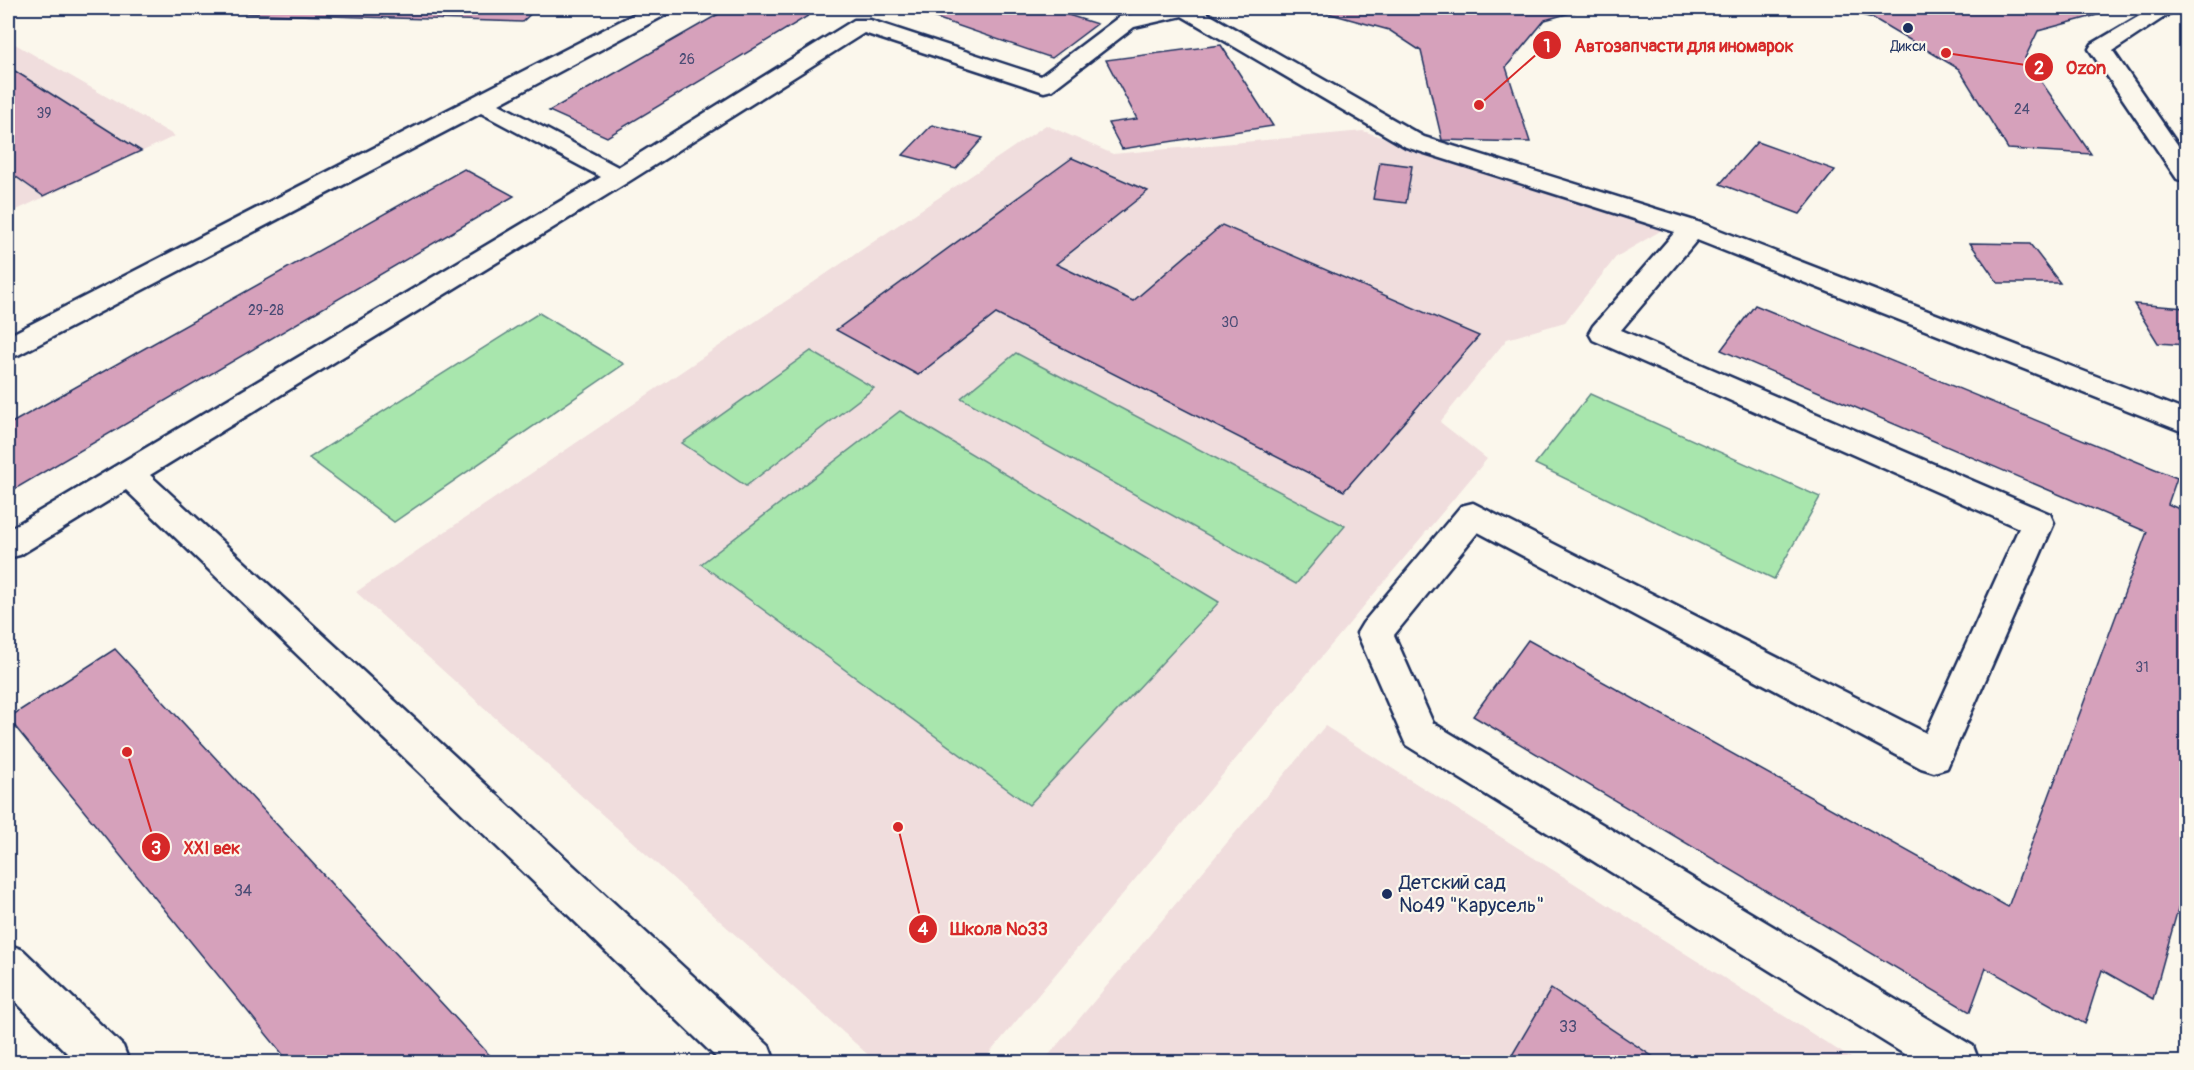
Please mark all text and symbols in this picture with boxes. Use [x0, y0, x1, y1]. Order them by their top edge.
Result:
marker: Дикси [1901, 21, 1915, 35]
callout: Автозапчасти для иномарок [1532, 27, 1806, 63]
text: 1 [1543, 35, 1551, 58]
text: Автозапчасти для иномарок [1574, 35, 1794, 58]
place label: Дикси [1889, 38, 1926, 55]
callout: Ozon [2024, 49, 2118, 85]
house number: 26 [679, 51, 695, 68]
text: 2 [2034, 57, 2044, 80]
text: Ozon [2066, 57, 2106, 80]
house number: 24 [2014, 101, 2030, 118]
house number: 39 [36, 105, 52, 122]
house number: 29-28 [248, 302, 284, 319]
house number: 30 [1221, 314, 1239, 331]
house number: 31 [2135, 659, 2149, 676]
callout: XXI век [141, 829, 252, 865]
text: 3 [151, 837, 161, 860]
text: XXI век [184, 837, 240, 860]
place label: Детский сад №49 "Карусель" [1398, 870, 1544, 918]
house number: 34 [234, 881, 252, 901]
marker: Детский сад №49 "Карусель" [1380, 887, 1394, 901]
callout: Школа №33 [908, 911, 1060, 947]
text: 4 [918, 918, 929, 941]
text: Школа №33 [949, 918, 1048, 941]
house number: 33 [1559, 1017, 1577, 1037]

